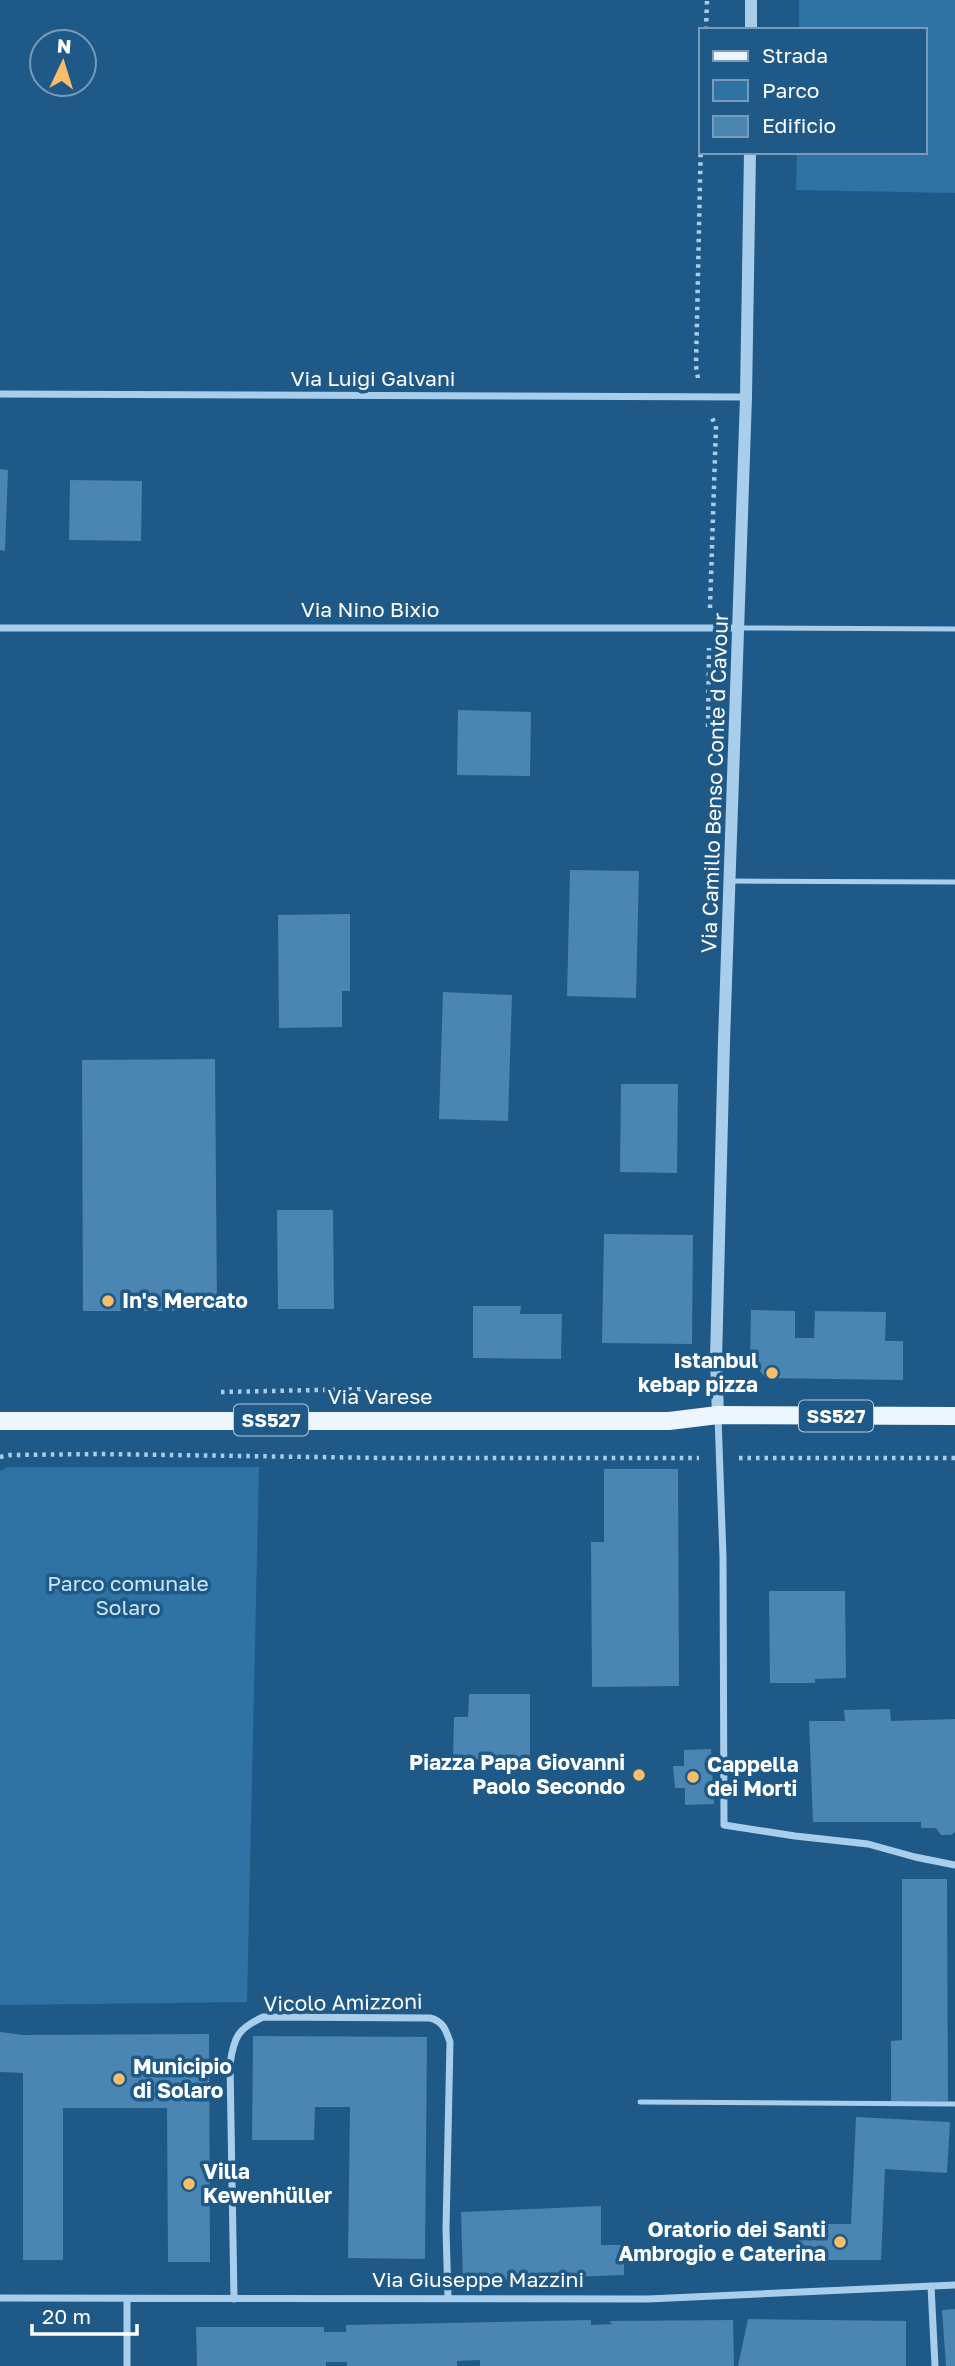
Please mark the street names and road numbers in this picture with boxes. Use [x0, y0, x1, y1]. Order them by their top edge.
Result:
street label: Via Luigi Galvani [291, 365, 456, 391]
street label: Via Nino Bixio [301, 596, 439, 622]
street label: Via Camillo Benso Conte d Cavour [695, 612, 733, 954]
street label: Via Varese [328, 1383, 432, 1409]
road number: SS527 [799, 1400, 873, 1432]
road number: SS527 [234, 1404, 308, 1436]
street label: Vicolo Amizzoni [263, 1988, 423, 2016]
street label: Via Giuseppe Mazzini [372, 2266, 584, 2292]

